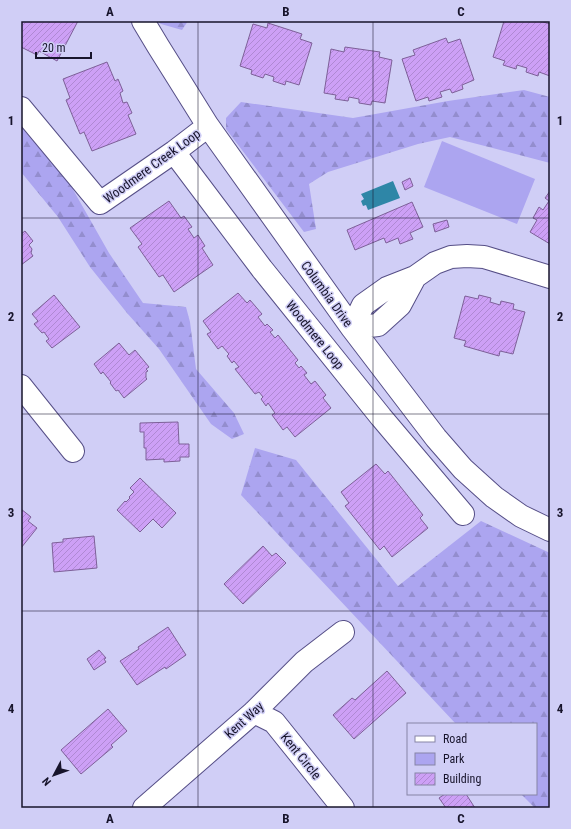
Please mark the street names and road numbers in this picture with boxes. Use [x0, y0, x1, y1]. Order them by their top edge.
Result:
street label: Woodmere Creek Loop [101, 126, 203, 206]
street label: Columbia Drive [298, 258, 356, 330]
street label: Woodmere Loop [283, 298, 347, 372]
street label: Kent Way [221, 698, 267, 741]
street label: Kent Circle [278, 730, 324, 782]

